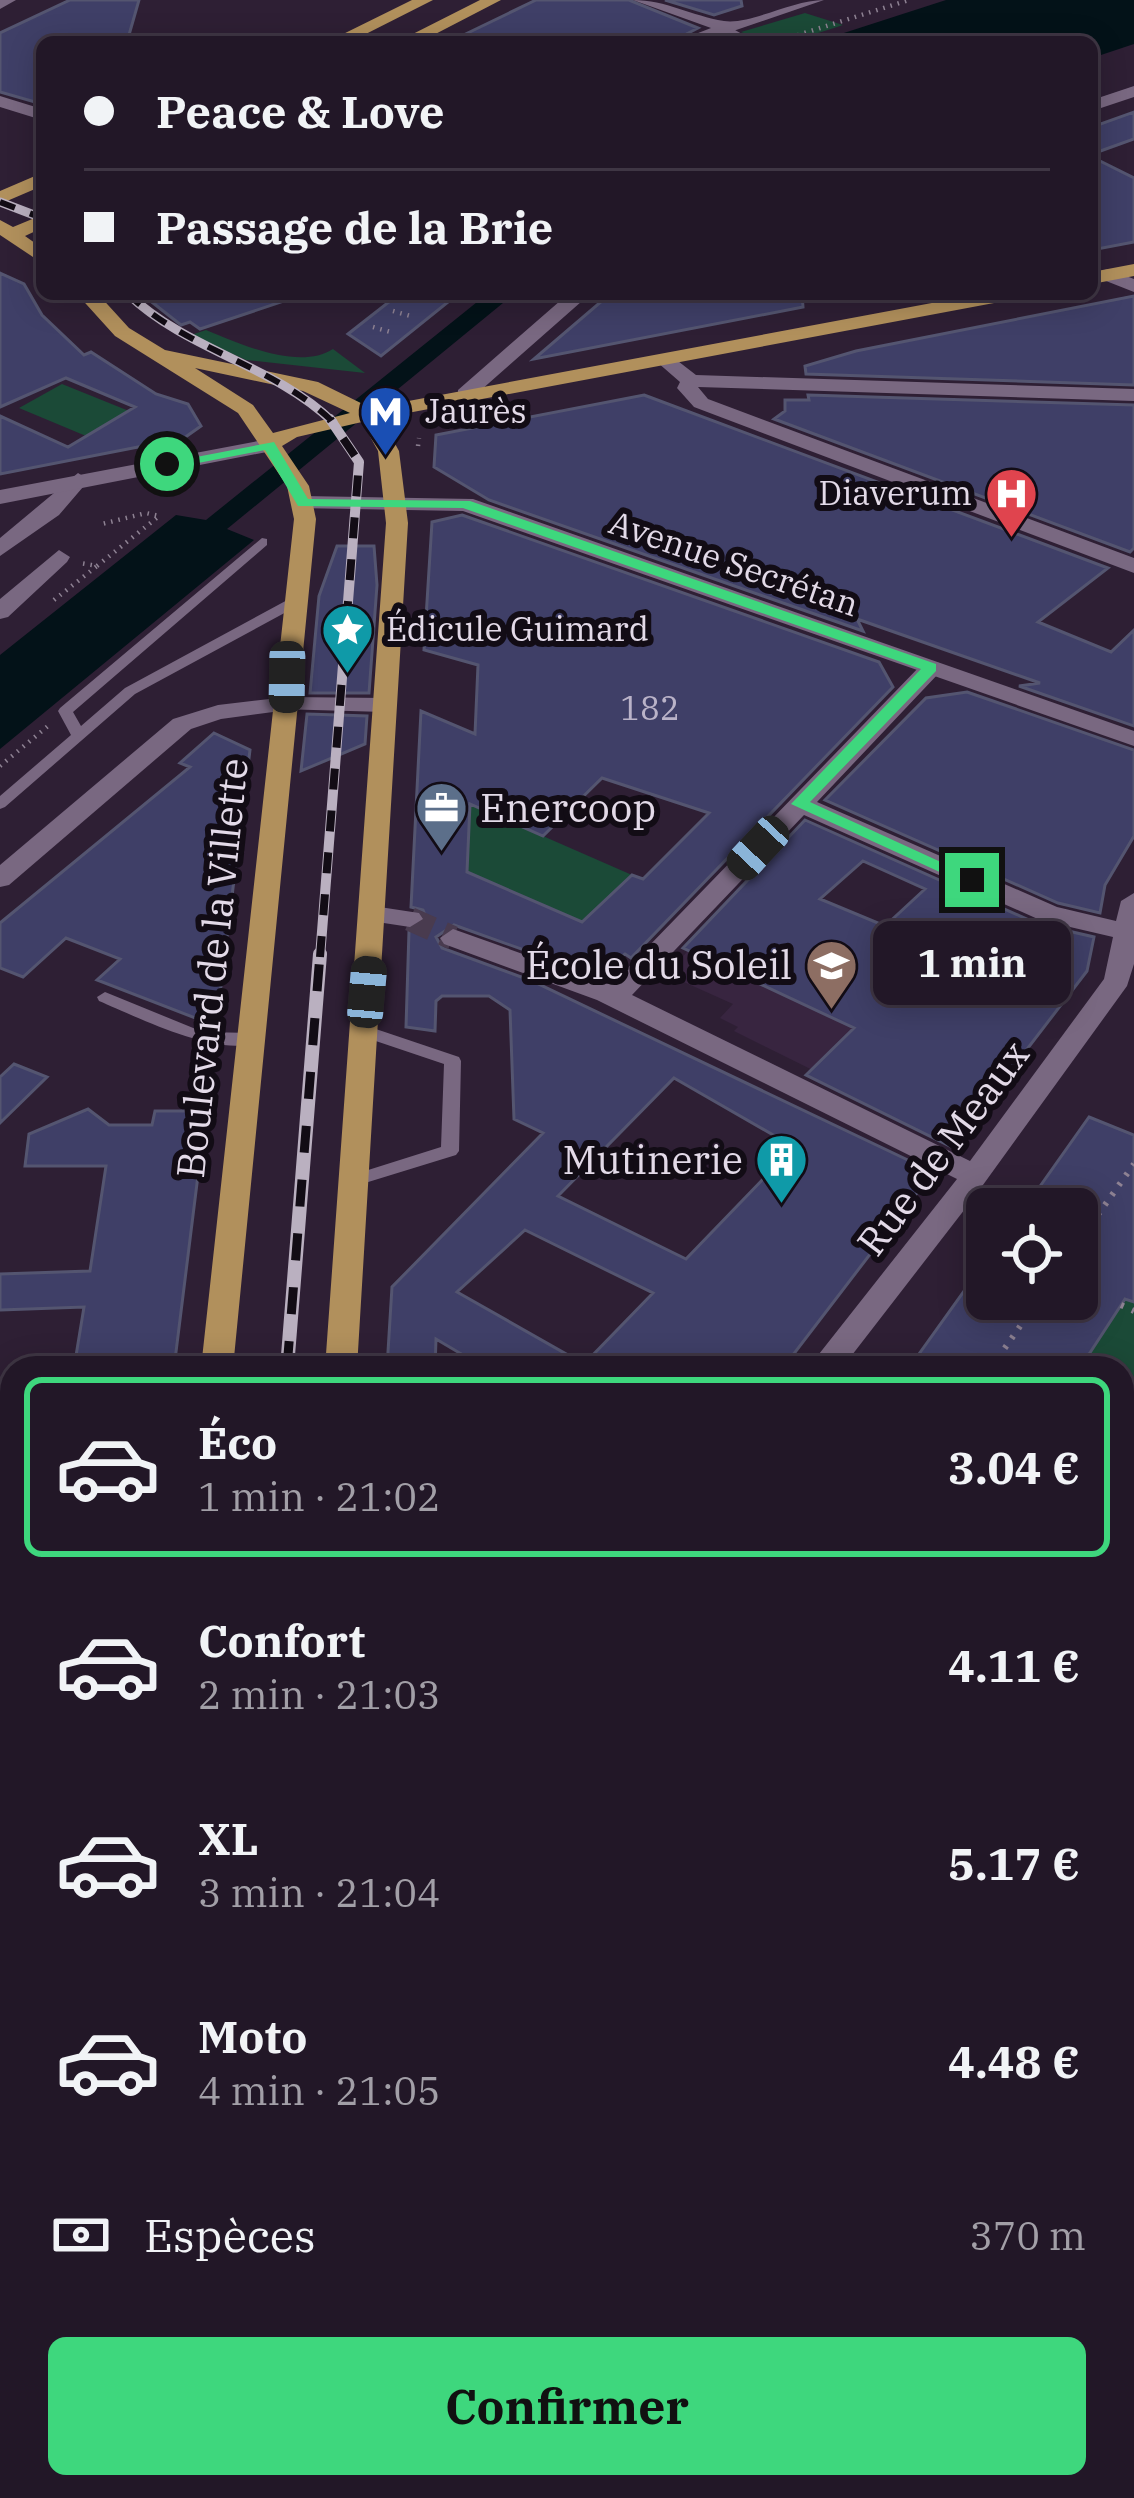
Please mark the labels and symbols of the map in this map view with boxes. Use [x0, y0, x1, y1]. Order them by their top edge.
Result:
metro station icon: Jaurès [358, 383, 414, 457]
place label: Jaurès [425, 389, 527, 432]
route start [140, 437, 194, 491]
hospital icon: Diaverum [983, 465, 1039, 539]
place label: Diaverum [819, 471, 972, 514]
street label: Avenue Secrétan [604, 500, 864, 625]
place icon: Édicule Guimard [319, 601, 375, 675]
place label: Édicule Guimard [386, 607, 649, 650]
car [268, 641, 306, 713]
house number: 182 [620, 686, 680, 729]
street label: Boulevard de la Villette [164, 755, 259, 1180]
office icon: Enercoop [413, 780, 469, 854]
place label: Enercoop [480, 782, 656, 833]
car [720, 809, 796, 887]
route end [945, 853, 999, 907]
callout: 1 min [873, 922, 1071, 1006]
school or university icon: École du Soleil [803, 937, 859, 1011]
place label: École du Soleil [526, 939, 792, 990]
car [346, 955, 388, 1029]
street label: Rue de Meaux [845, 1030, 1040, 1265]
building icon: Mutinerie [754, 1132, 810, 1206]
place label: Mutinerie [563, 1134, 743, 1185]

